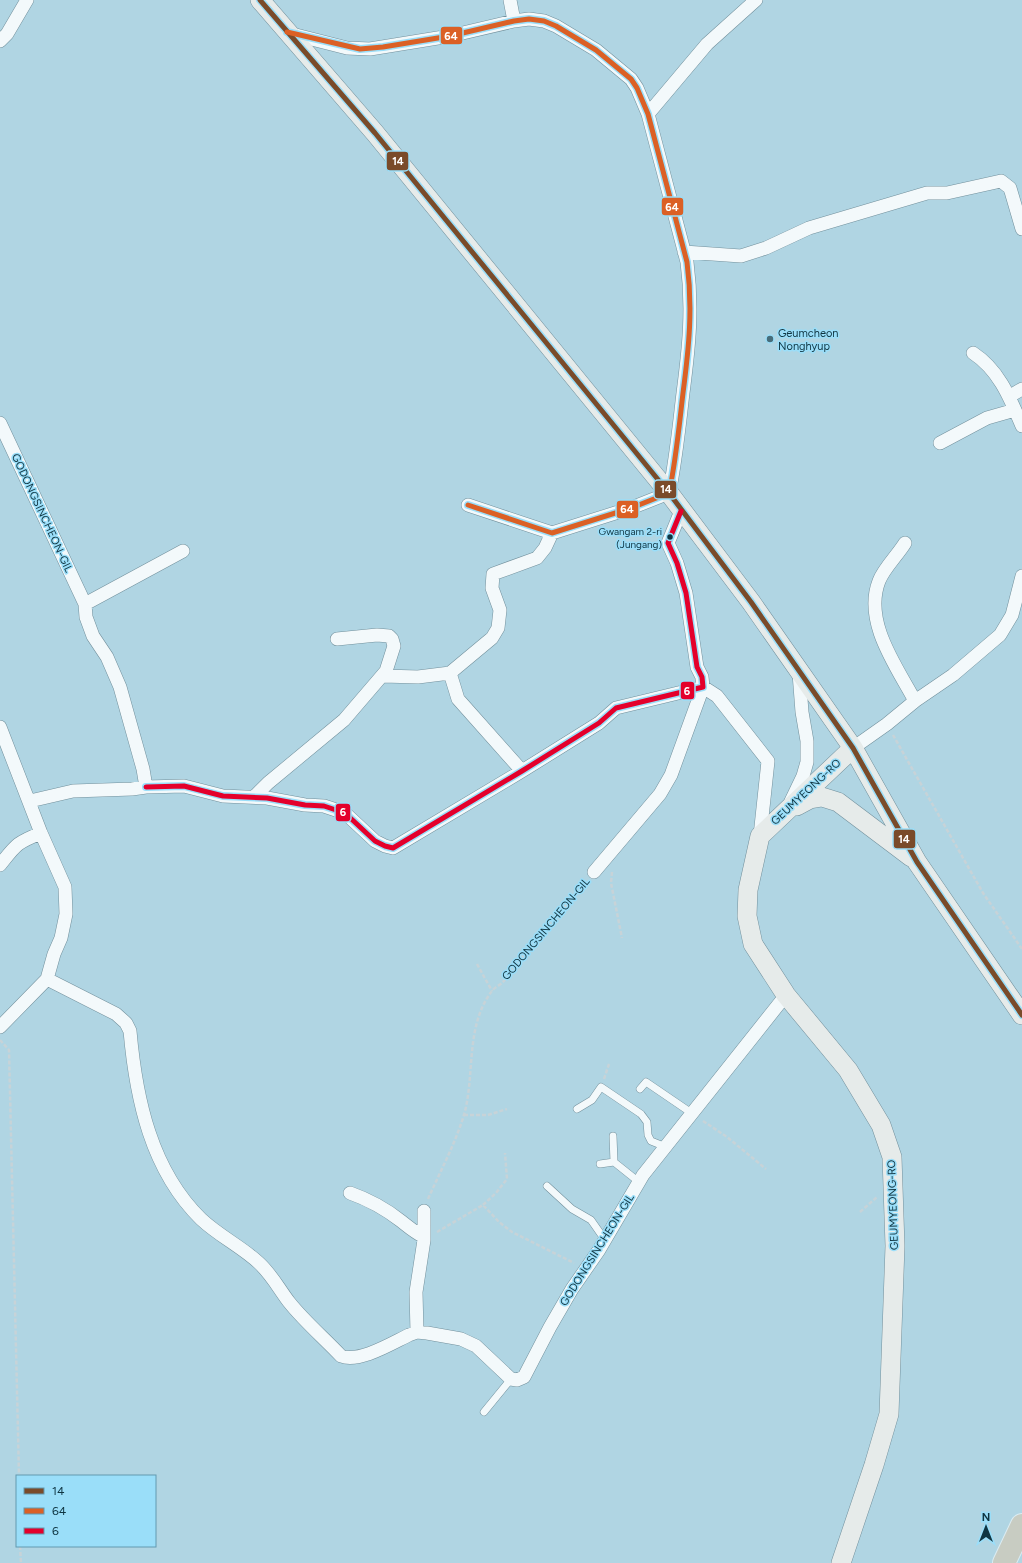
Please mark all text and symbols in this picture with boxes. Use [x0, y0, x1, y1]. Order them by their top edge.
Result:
line badge: 64 [440, 26, 463, 45]
text: 64 [444, 30, 458, 43]
line badge: 14 [386, 151, 409, 171]
text: 14 [392, 155, 404, 168]
line badge: 64 [661, 197, 684, 216]
text: 64 [665, 201, 679, 214]
place label: Geumcheon Nonghyup [778, 327, 838, 353]
marker: Geumcheon Nonghyup [765, 334, 775, 344]
street label: GODONGSINCHEON-GIL [9, 452, 75, 575]
line badge: 14 [654, 480, 677, 499]
text: 14 [660, 483, 672, 496]
line badge: 64 [616, 500, 639, 519]
text: 64 [620, 503, 634, 516]
place label: Gwangam 2-ri (Jungang) [599, 525, 662, 551]
marker: Gwangam 2-ri (Jungang) [665, 532, 675, 542]
line badge: 6 [680, 681, 695, 700]
text: 6 [684, 685, 691, 698]
street label: GEUMYEONG-RO [768, 756, 844, 828]
line badge: 6 [335, 803, 351, 822]
text: 6 [340, 806, 347, 819]
line badge: 14 [893, 829, 916, 849]
text: 14 [898, 833, 910, 846]
street label: GODONGSINCHEON-GIL [499, 875, 593, 983]
street label: GEUMYEONG-RO [885, 1159, 901, 1250]
street label: GODONGSINCHEON-GIL [557, 1191, 637, 1308]
legend [16, 1475, 156, 1547]
text: 14 [52, 1484, 65, 1498]
text: 64 [52, 1504, 67, 1518]
north arrow [966, 1507, 1006, 1547]
text: N [982, 1511, 990, 1524]
text: 6 [52, 1524, 59, 1538]

